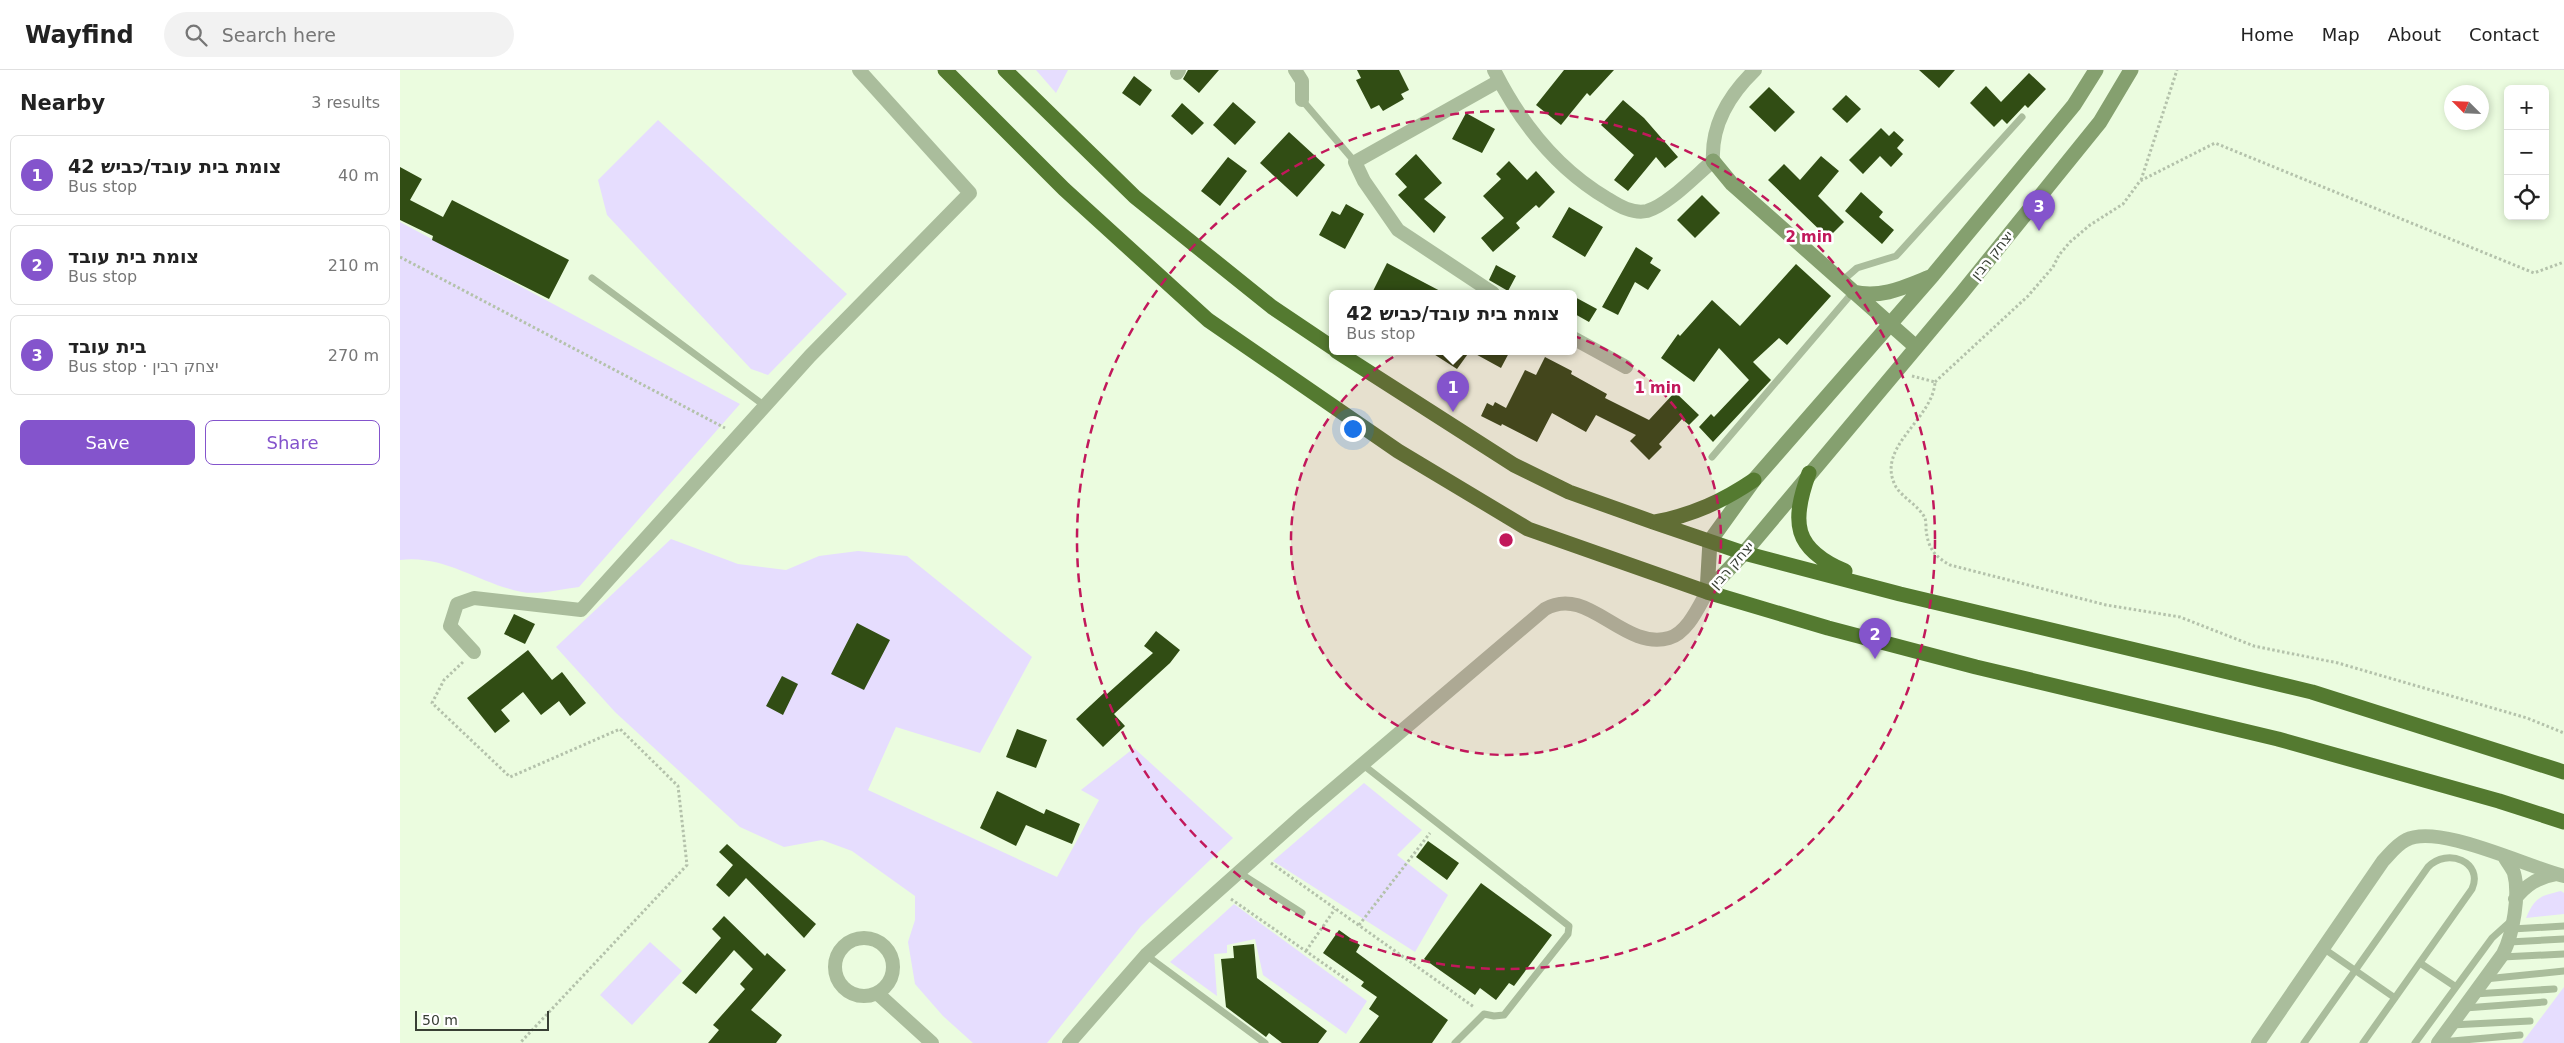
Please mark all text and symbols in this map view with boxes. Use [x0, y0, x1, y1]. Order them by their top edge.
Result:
search box [164, 12, 514, 57]
text: Wayfind [25, 21, 134, 49]
icon: search [182, 21, 210, 49]
text: Search here [222, 24, 336, 46]
text: Home [2241, 24, 2294, 45]
text: Map [2322, 24, 2360, 45]
text: About [2388, 24, 2441, 45]
text: Contact [2469, 24, 2539, 45]
north arrow [2444, 85, 2489, 130]
map controls [2504, 85, 2549, 220]
button: + [2504, 85, 2549, 130]
text: Nearby [20, 91, 105, 115]
text: 3 results [311, 93, 380, 112]
button: − [2504, 130, 2549, 175]
text: צומת בית עובד/כביש 42 [68, 155, 281, 177]
text: 1 [31, 166, 43, 185]
text: 40 m [338, 166, 379, 185]
button: locate [2504, 175, 2549, 220]
text: Bus stop [68, 177, 137, 196]
pin: 3 [2023, 190, 2055, 231]
street label: יצחק רבין [1968, 227, 2016, 283]
text: 2 min [1785, 228, 1833, 246]
text: צומת בית עובד [68, 245, 199, 267]
text: 2 [31, 256, 43, 275]
text: 210 m [328, 256, 379, 275]
text: Bus stop [68, 267, 137, 286]
popup [1329, 290, 1577, 355]
text: צומת בית עובד/כביש 42 [1346, 302, 1560, 324]
text: Bus stop [1346, 324, 1415, 343]
text: בית עובד [68, 335, 147, 357]
text: 3 [31, 346, 43, 365]
text: 270 m [328, 346, 379, 365]
text: Bus stop · יצחק רבין [68, 357, 219, 376]
pin: 1 [1437, 371, 1469, 412]
text: 1 min [1634, 379, 1682, 397]
your location [1340, 416, 1366, 442]
button: Save [20, 420, 195, 465]
button: Share [205, 420, 380, 465]
centre of rings [1497, 531, 1515, 549]
street label: יצחק רבין [1707, 538, 1757, 592]
pin: 2 [1859, 618, 1891, 659]
scale bar [415, 1008, 549, 1031]
text: 50 m [422, 1012, 458, 1028]

